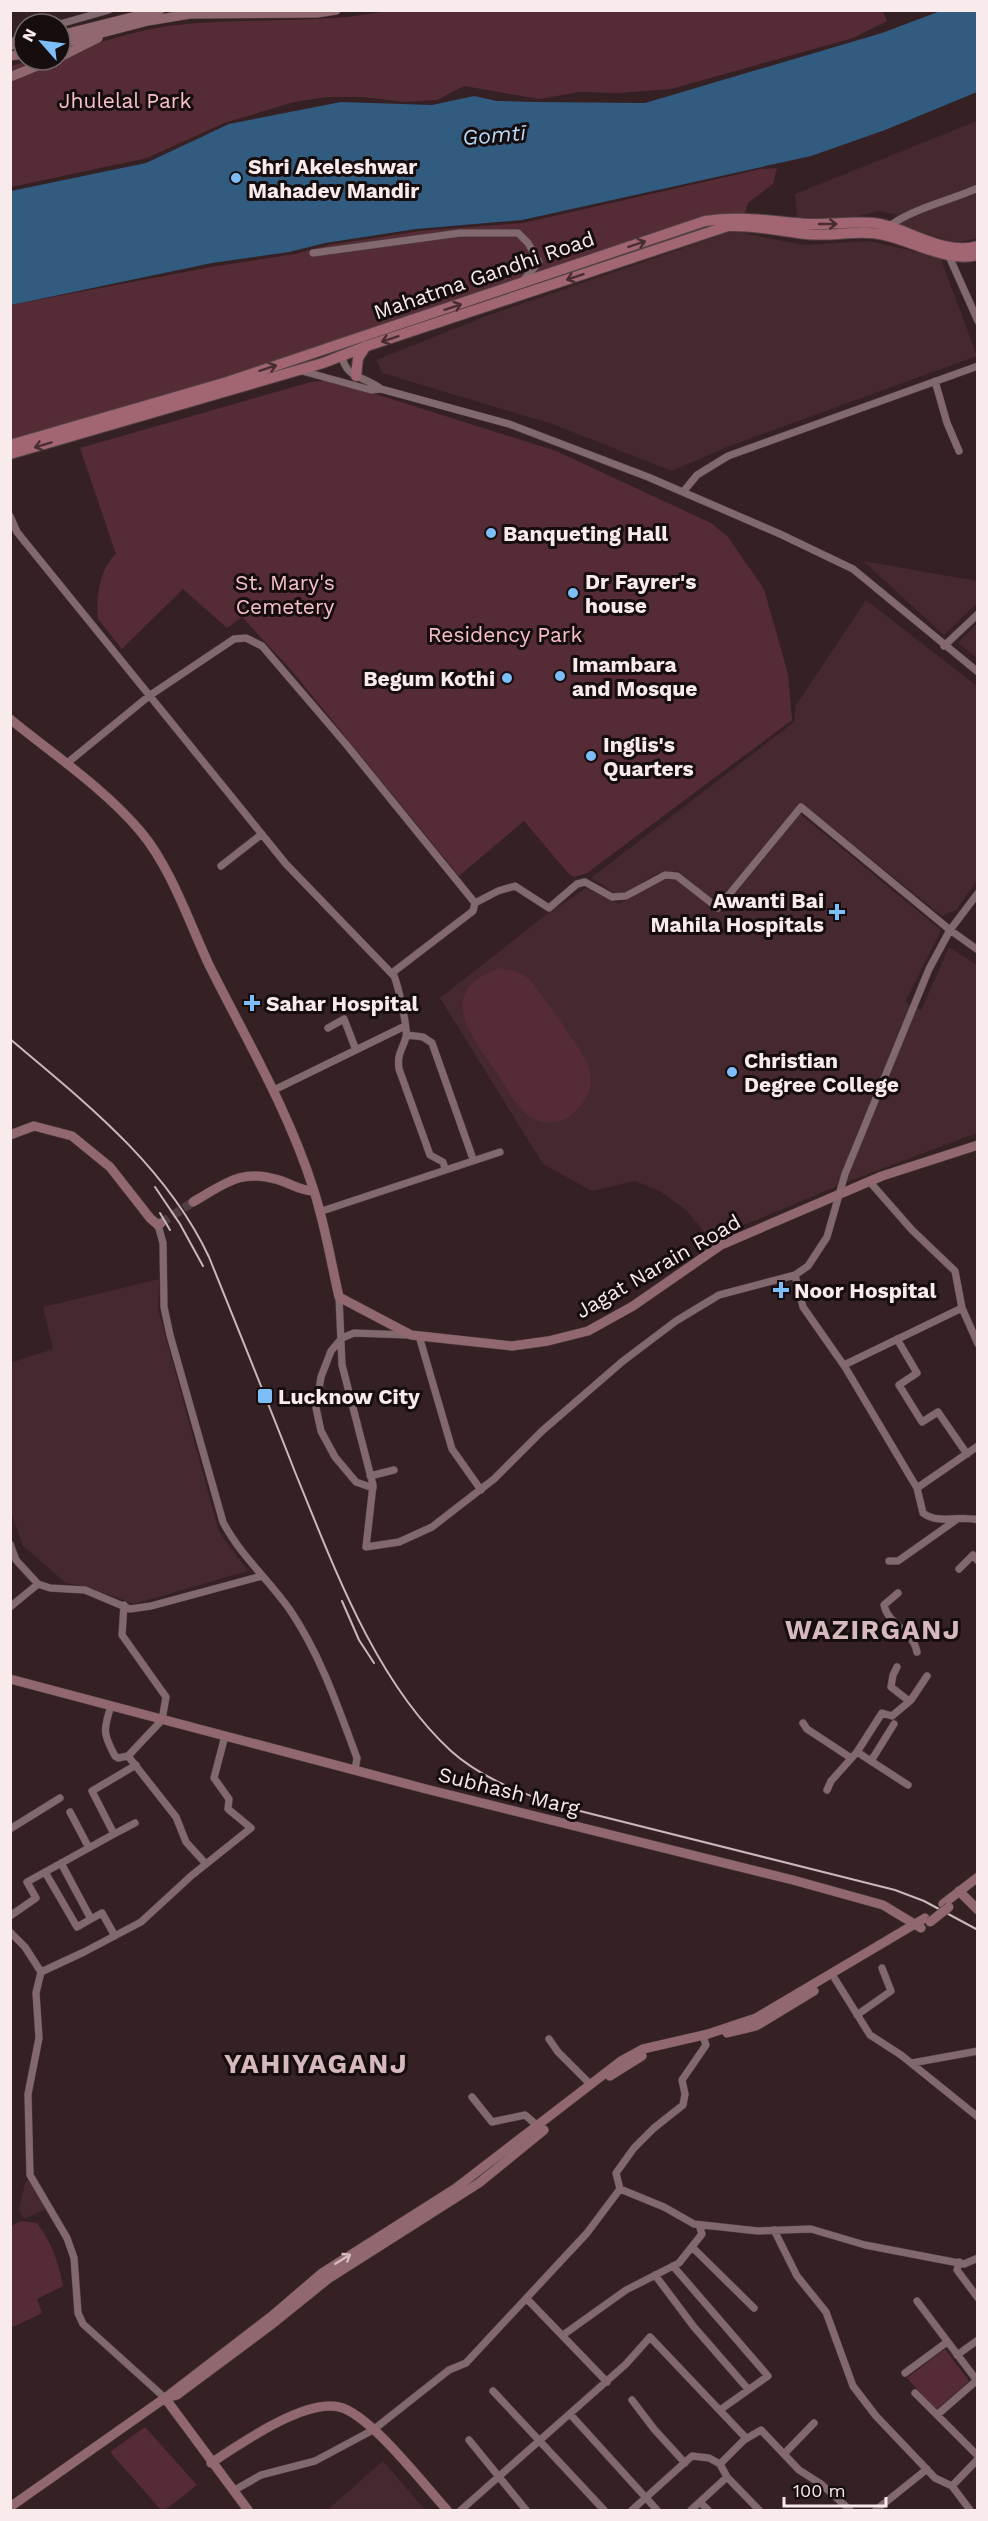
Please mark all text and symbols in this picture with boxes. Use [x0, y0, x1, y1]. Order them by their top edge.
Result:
north arrow [12, 12, 72, 72]
text: N [18, 25, 40, 45]
park label: Jhulelal Park [59, 88, 191, 113]
water label: Gomtī [461, 120, 528, 150]
place label: Shri Akeleshwar Mahadev Mandir [248, 154, 419, 203]
marker: Shri Akeleshwar Mahadev Mandir [229, 171, 243, 185]
one-way arrow [817, 218, 837, 230]
street label: Mahatma Gandhi Road [370, 225, 598, 325]
one-way arrow [627, 238, 646, 249]
one-way arrow [566, 272, 585, 283]
one-way arrow [443, 301, 462, 312]
one-way arrow [381, 334, 400, 345]
one-way arrow [258, 362, 277, 373]
one-way arrow [34, 440, 53, 451]
place label: Banqueting Hall [503, 521, 668, 546]
marker: Banqueting Hall [484, 526, 498, 540]
place label: Dr Fayrer's house [585, 569, 696, 618]
park label: St. Mary's Cemetery [235, 570, 335, 619]
marker: Dr Fayrer's house [566, 586, 580, 600]
park label: Residency Park [428, 622, 582, 647]
place label: Imambara and Mosque [572, 652, 697, 701]
place label: Begum Kothi [363, 666, 495, 691]
marker: Imambara and Mosque [553, 669, 567, 683]
marker: Begum Kothi [500, 671, 514, 685]
place label: Inglis's Quarters [603, 732, 694, 781]
marker: Inglis's Quarters [584, 749, 598, 763]
place label: Awanti Bai Mahila Hospitals [651, 888, 824, 937]
marker: Awanti Bai Mahila Hospitals [828, 903, 846, 921]
place label: Sahar Hospital [266, 991, 419, 1016]
marker: Sahar Hospital [243, 994, 261, 1012]
place label: Christian Degree College [744, 1048, 899, 1097]
marker: Christian Degree College [725, 1065, 739, 1079]
street label: Jagat Narain Road [571, 1209, 745, 1323]
place label: Noor Hospital [794, 1278, 936, 1303]
marker: Noor Hospital [772, 1281, 790, 1299]
place label: Lucknow City [278, 1384, 420, 1409]
marker: Lucknow City [256, 1387, 274, 1405]
district label: WAZIRGANJ [785, 1614, 961, 1646]
street label: Subhash Marg [436, 1761, 583, 1821]
district label: YAHIYAGANJ [224, 2048, 408, 2080]
one-way arrow [334, 2252, 351, 2264]
scale bar [784, 2470, 886, 2508]
text: 100 m [793, 2480, 846, 2501]

